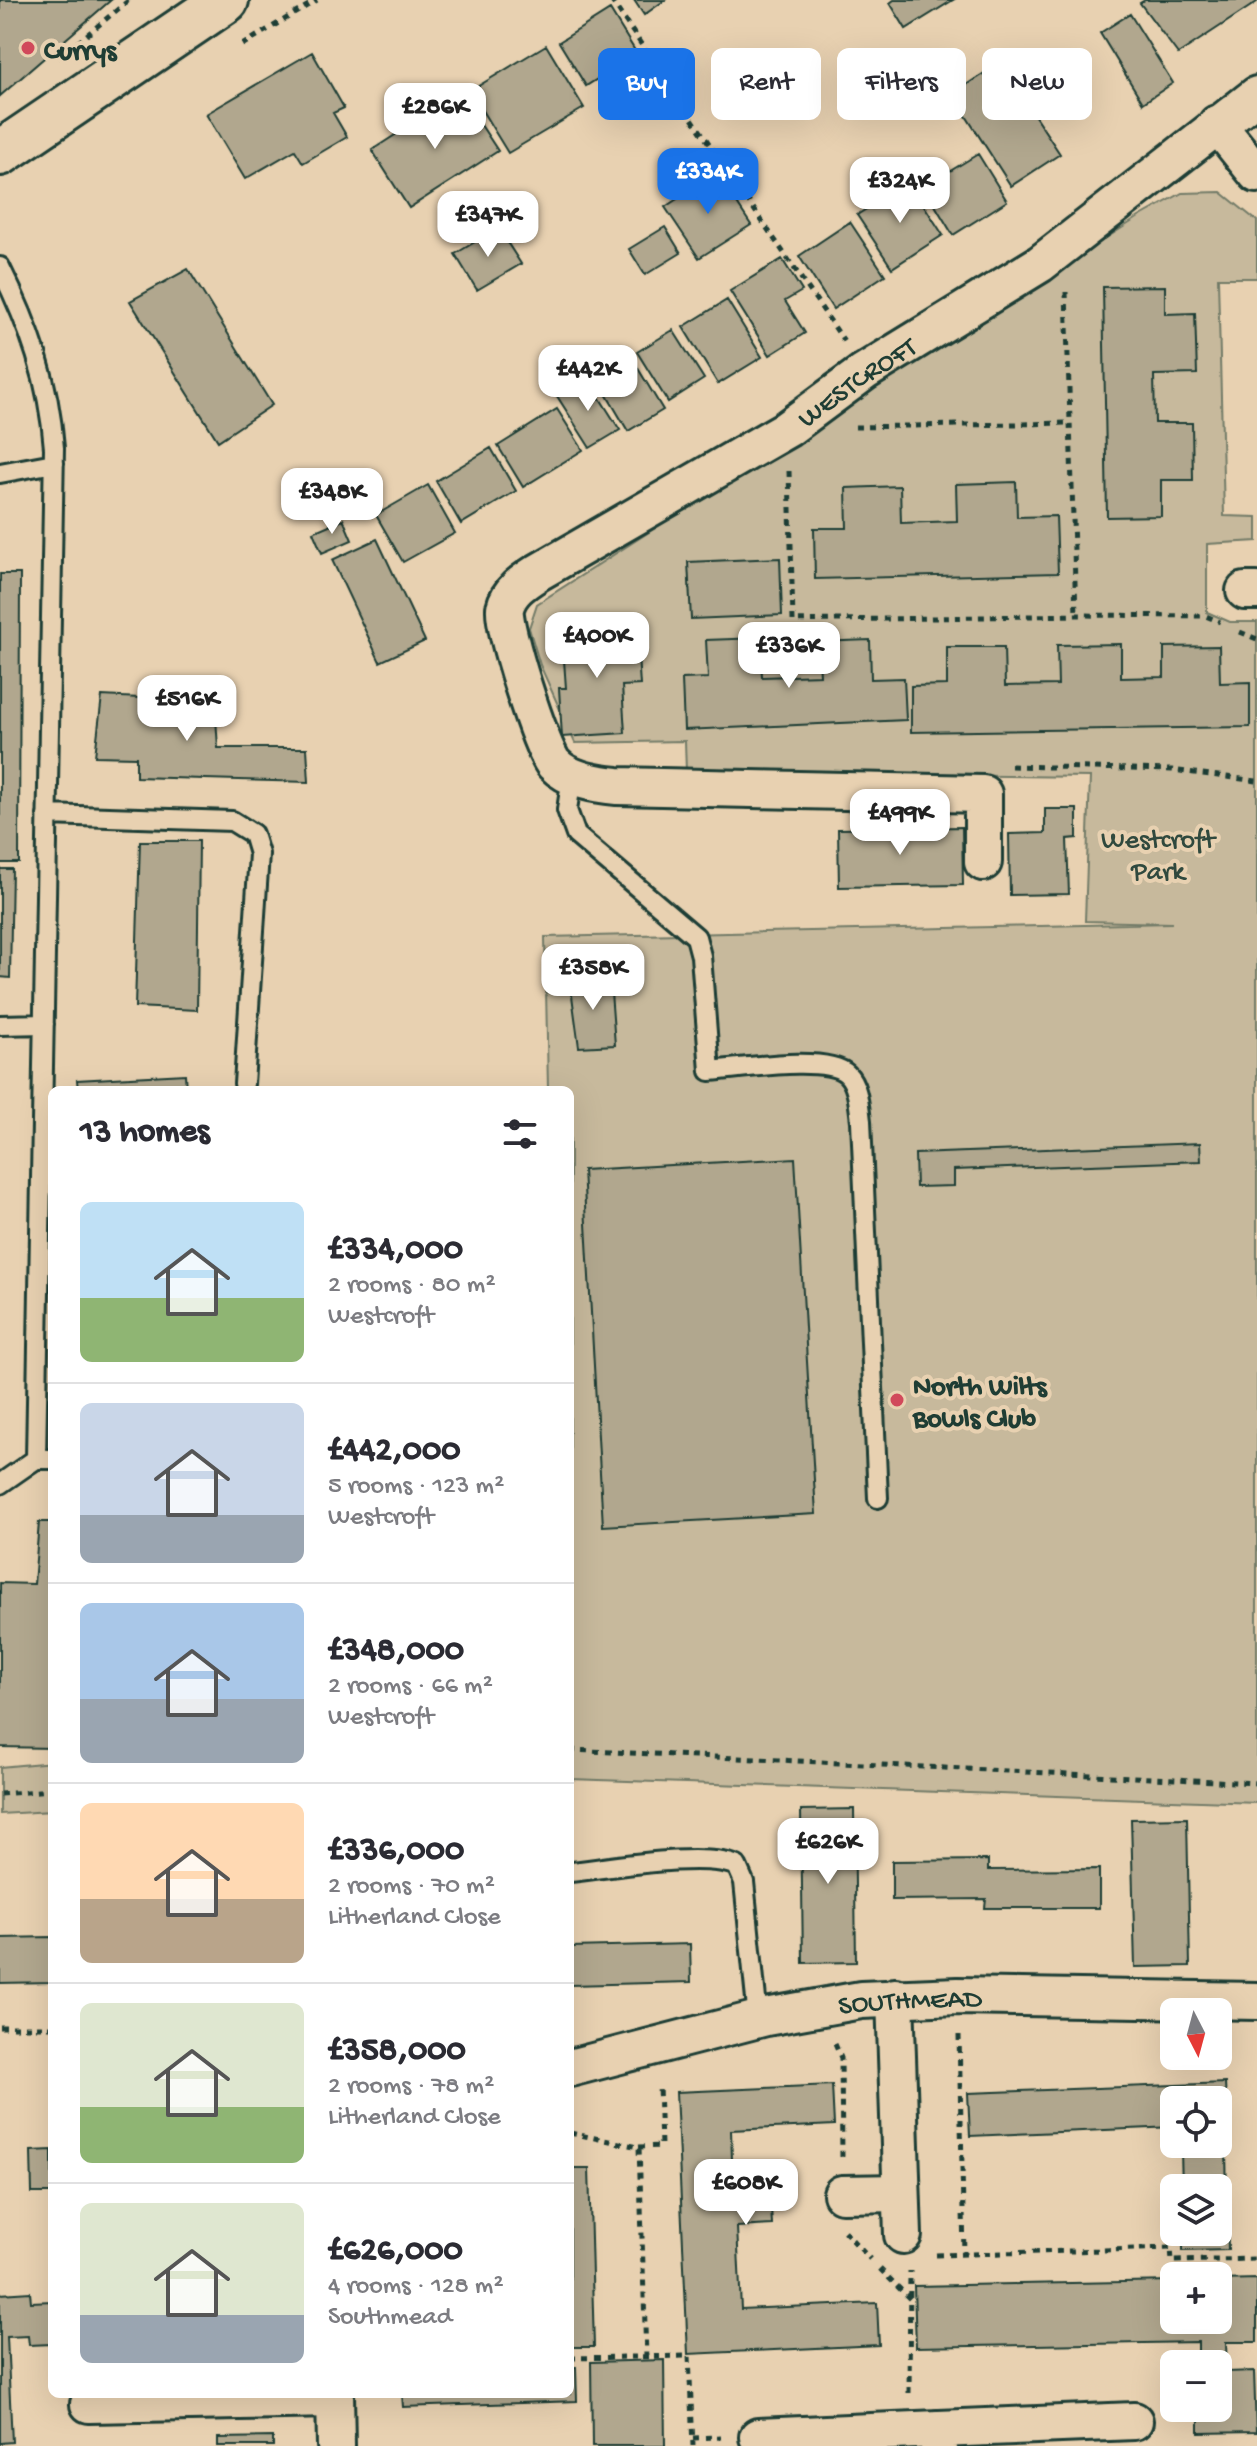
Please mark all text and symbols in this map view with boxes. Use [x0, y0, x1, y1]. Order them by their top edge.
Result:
place label: Currys [44, 36, 118, 69]
marker: Currys [19, 39, 37, 57]
chip: Buy [598, 48, 695, 120]
chip: Rent [711, 48, 821, 120]
chip: Filters [837, 48, 966, 120]
chip: New [982, 48, 1092, 120]
pin: £286K [379, 83, 491, 151]
text: £286K [402, 93, 468, 124]
pin: £334K [652, 148, 764, 216]
pin: £324K [844, 157, 956, 225]
text: £334K [675, 158, 741, 189]
text: £324K [868, 167, 932, 198]
pin: £347K [432, 191, 544, 259]
text: £347K [455, 201, 521, 232]
street label: WESTCROFT [792, 331, 924, 437]
pin: £442K [532, 345, 644, 413]
text: £442K [556, 355, 620, 386]
pin: £348K [276, 468, 388, 536]
text: £348K [299, 478, 365, 509]
pin: £400K [541, 612, 653, 680]
text: £400K [563, 622, 631, 653]
pin: £336K [733, 622, 845, 690]
text: £336K [756, 632, 822, 663]
pin: £516K [131, 675, 243, 743]
text: £516K [155, 685, 219, 716]
pin: £499K [844, 789, 956, 857]
text: £499K [868, 799, 932, 830]
park label: Westcroft Park [1101, 825, 1218, 890]
pin: £358K [537, 944, 649, 1012]
text: £358K [559, 954, 627, 985]
icon: filters [498, 1112, 542, 1156]
text: 13 homes [80, 1114, 210, 1154]
text: £334,000 [328, 1231, 463, 1271]
icon: home [144, 1234, 240, 1330]
text: 2 rooms · 80 m² [328, 1271, 496, 1302]
text: Westcroft [328, 1302, 434, 1333]
place label: North Wilts Bowls Club [912, 1372, 1048, 1437]
marker: North Wilts Bowls Club [888, 1391, 906, 1409]
text: £442,000 [328, 1432, 461, 1472]
icon: home [144, 1435, 240, 1531]
text: 5 rooms · 123 m² [328, 1472, 504, 1503]
text: Westcroft [328, 1503, 434, 1534]
text: £348,000 [328, 1632, 464, 1672]
icon: home [144, 1635, 240, 1731]
text: 2 rooms · 66 m² [328, 1672, 493, 1703]
text: Westcroft [328, 1703, 434, 1734]
pin: £626K [772, 1818, 884, 1886]
text: £626K [796, 1828, 860, 1859]
text: £336,000 [328, 1832, 464, 1872]
icon: home [144, 1835, 240, 1931]
text: 2 rooms · 70 m² [328, 1872, 495, 1903]
text: Litherland Close [328, 1903, 501, 1934]
street label: SOUTHMEAD [836, 1984, 983, 2025]
north arrow [1160, 1998, 1232, 2070]
map controls [1160, 1998, 1232, 2422]
text: £358,000 [328, 2032, 466, 2072]
icon: home [144, 2035, 240, 2131]
text: 2 rooms · 78 m² [328, 2072, 494, 2103]
button: locate [1160, 2086, 1232, 2158]
text: Litherland Close [328, 2103, 501, 2134]
pin: £608K [690, 2159, 802, 2227]
text: £608K [712, 2169, 780, 2200]
button: layers [1160, 2174, 1232, 2246]
text: £626,000 [328, 2232, 463, 2272]
icon: home [144, 2235, 240, 2331]
button: + [1160, 2262, 1232, 2334]
text: 4 rooms · 128 m² [328, 2272, 504, 2303]
text: Southmead [328, 2303, 452, 2334]
button: − [1160, 2350, 1232, 2422]

